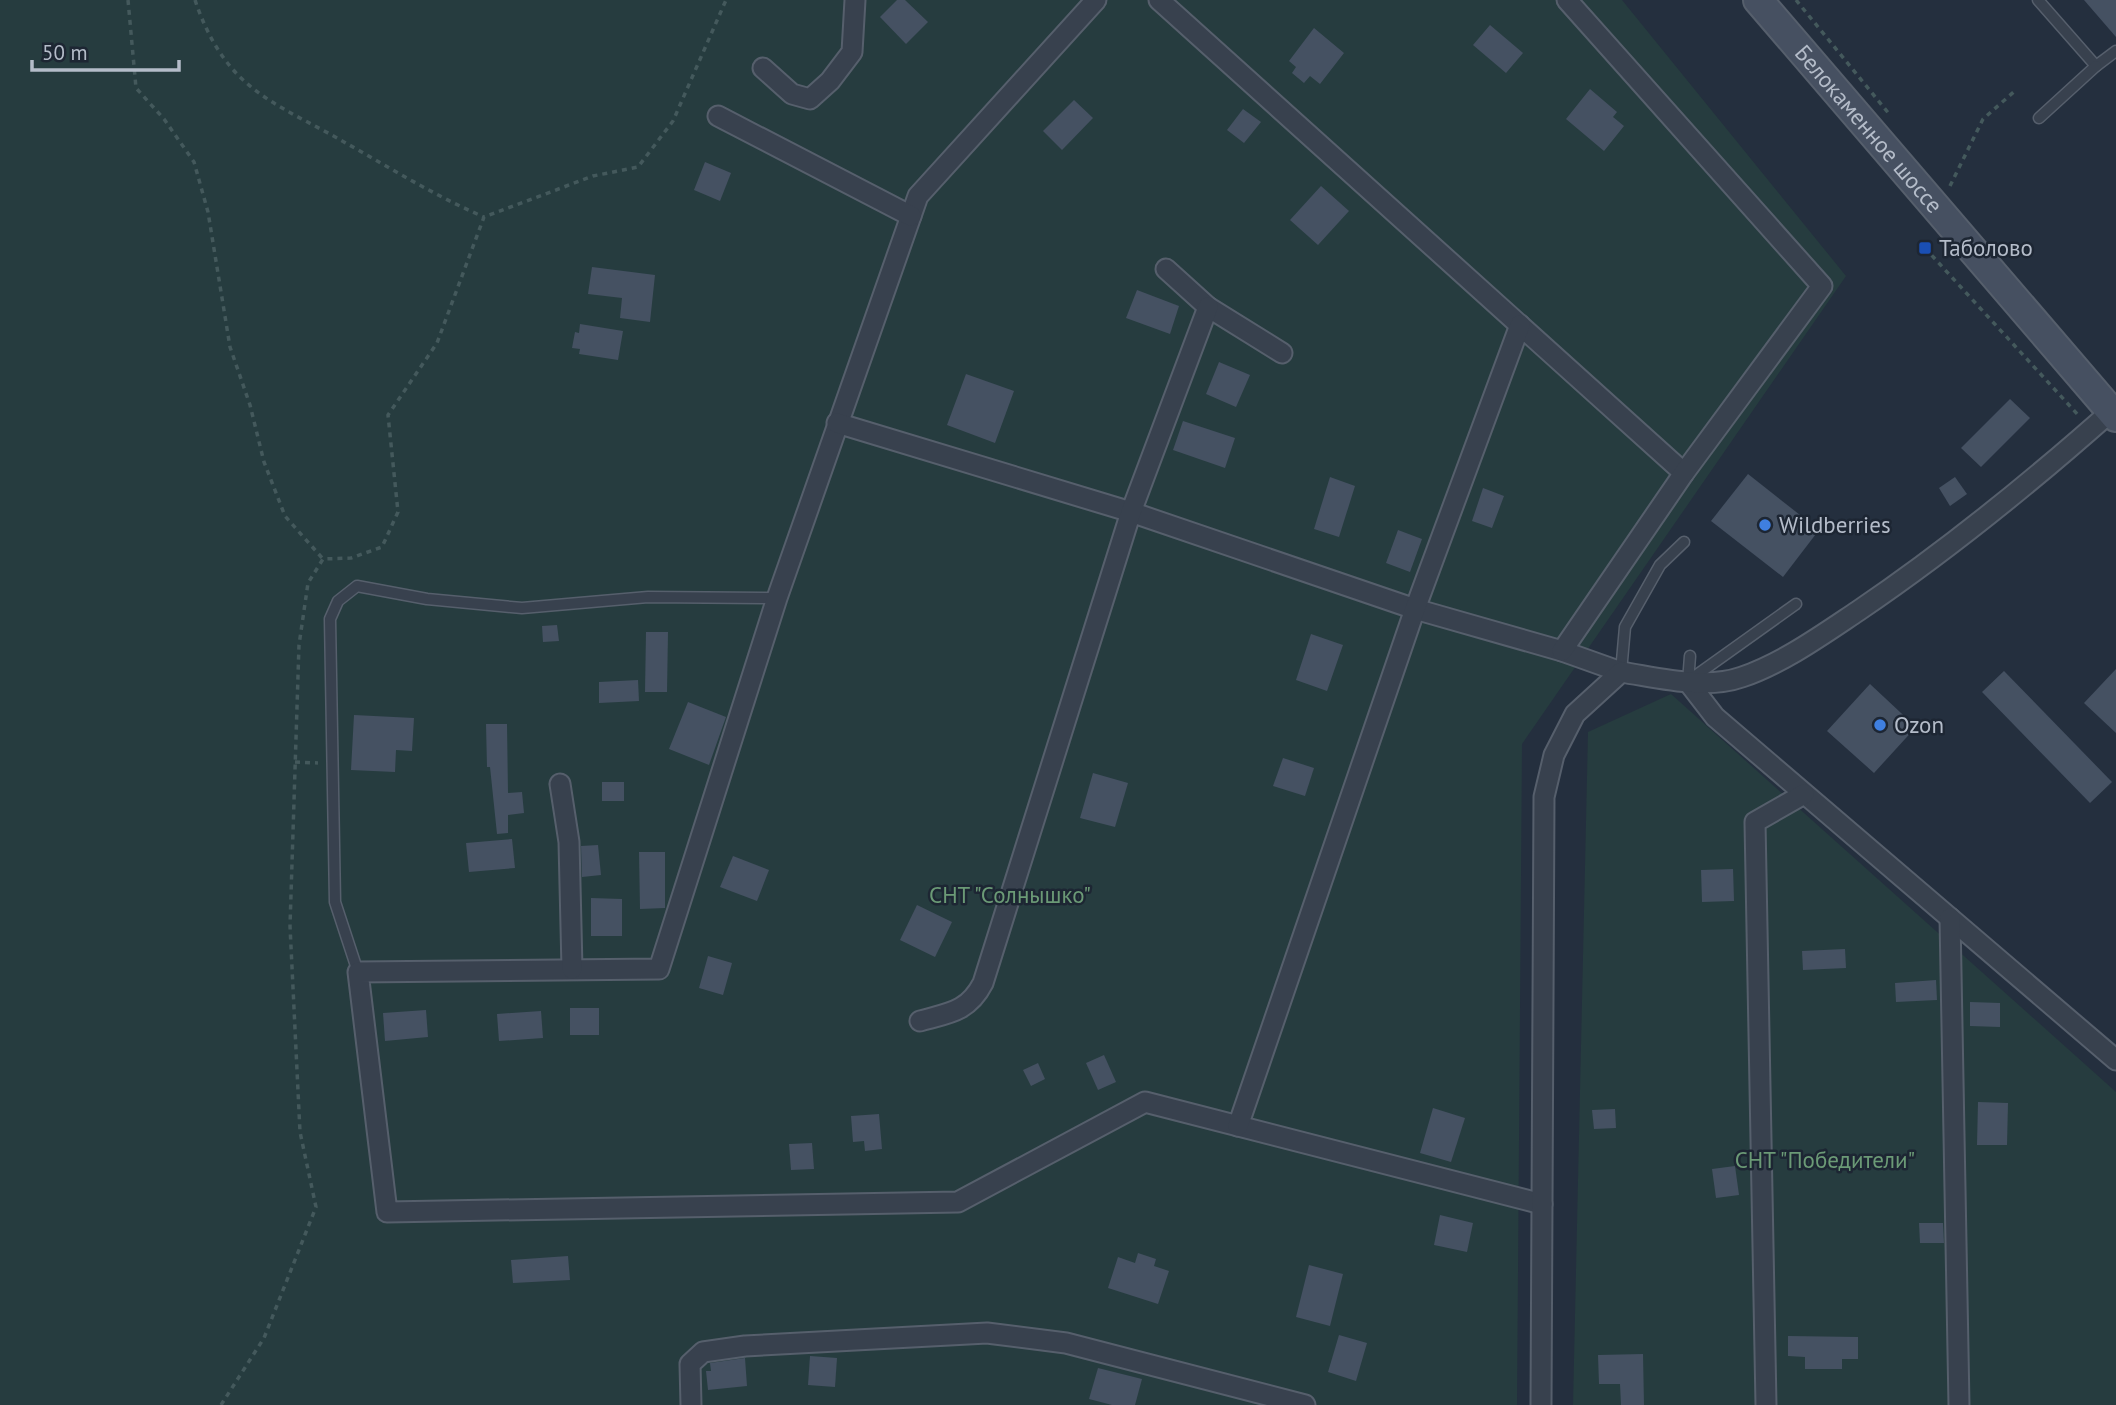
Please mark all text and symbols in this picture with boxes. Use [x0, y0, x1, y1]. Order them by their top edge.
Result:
scale bar [32, 28, 178, 72]
text: 50 m [42, 39, 88, 66]
street label: Белокаменное шоссе [1789, 39, 1949, 219]
place label: Таболово [1939, 233, 2033, 262]
marker: Таболово [1917, 240, 1933, 256]
place label: Wildberries [1779, 510, 1891, 539]
marker: Wildberries [1757, 517, 1773, 533]
place label: Ozon [1894, 710, 1944, 739]
marker: Ozon [1872, 717, 1888, 733]
park label: СНТ "Солнышко" [929, 880, 1091, 909]
park label: СНТ "Победители" [1735, 1145, 1915, 1174]

